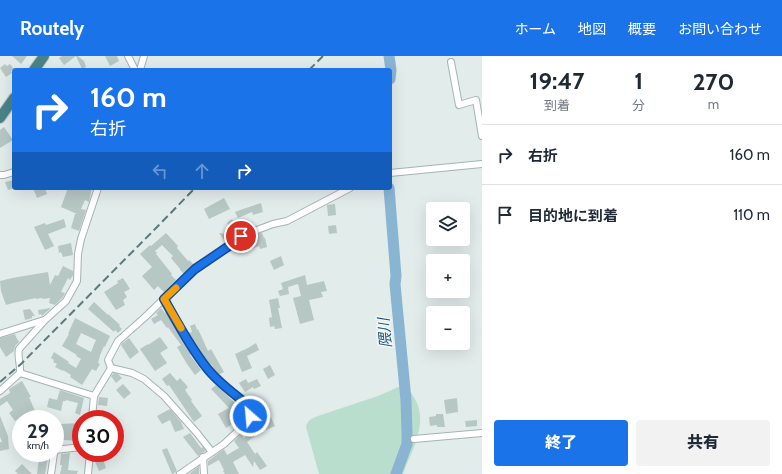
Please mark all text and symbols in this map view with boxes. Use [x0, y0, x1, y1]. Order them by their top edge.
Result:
text: Routely [20, 17, 84, 40]
text: ホーム [514, 20, 556, 38]
text: 地図 [578, 20, 606, 38]
text: 概要 [628, 20, 656, 38]
text: お問い合わせ [678, 20, 762, 38]
text: 19:47 [530, 66, 584, 95]
text: 1 [634, 66, 643, 95]
text: 270 [693, 67, 734, 96]
text: 160 m [90, 80, 166, 114]
icon: right [24, 84, 76, 136]
text: m [708, 96, 719, 112]
text: 到着 [544, 97, 570, 113]
text: 分 [632, 97, 645, 113]
text: 右折 [90, 118, 126, 140]
icon: right [494, 144, 516, 166]
text: 160 m [730, 146, 770, 164]
text: 右折 [528, 147, 558, 165]
icon: left [149, 160, 171, 182]
icon: ahead [191, 160, 213, 182]
icon: right [233, 160, 255, 182]
map controls [426, 202, 470, 350]
button: layers [426, 202, 470, 246]
icon: arrive [494, 204, 516, 226]
text: 110 m [733, 206, 770, 224]
text: 目的地に到着 [528, 207, 618, 225]
pin [224, 219, 258, 253]
icon: arrive [230, 225, 252, 247]
button: + [426, 254, 470, 298]
button: − [426, 306, 470, 350]
water label: 隈川 [375, 315, 395, 349]
position arrow [229, 395, 271, 437]
speed limit sign: 30 [72, 410, 124, 462]
text: 29 [27, 419, 49, 443]
button: 終了 [494, 420, 628, 466]
button: 共有 [636, 420, 770, 466]
text: km/h [27, 439, 49, 452]

